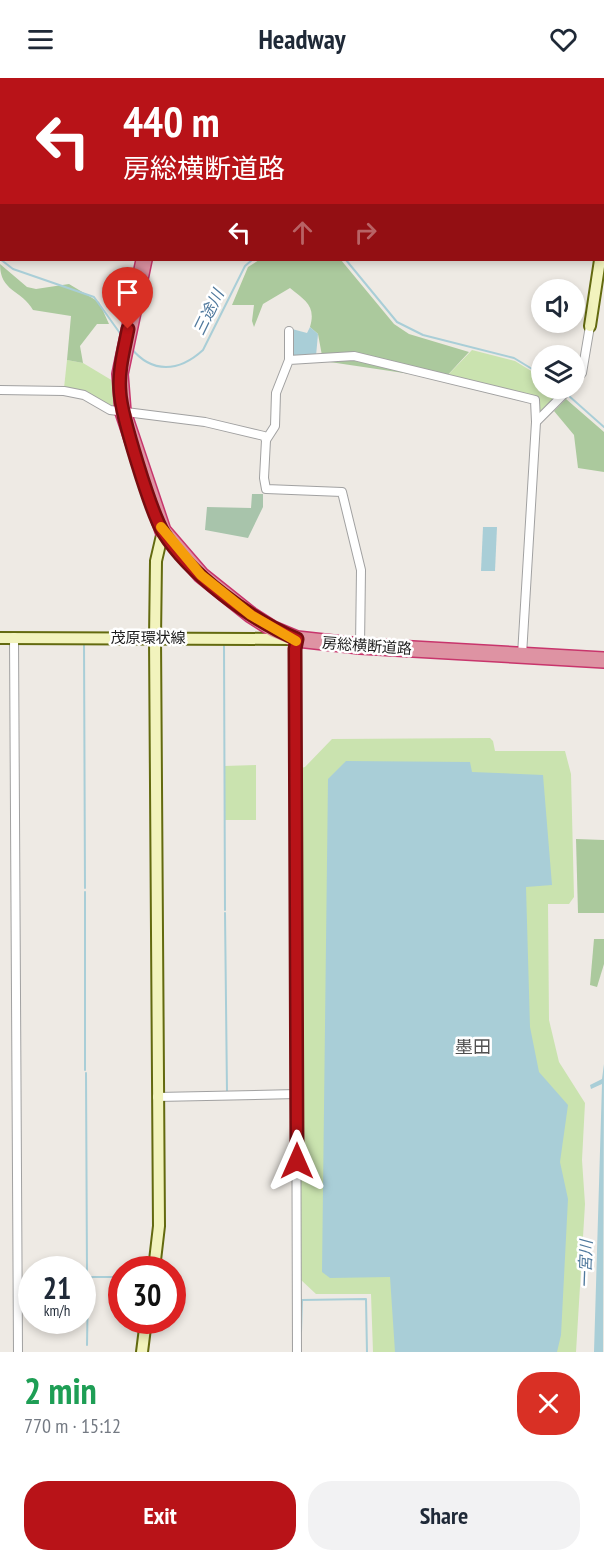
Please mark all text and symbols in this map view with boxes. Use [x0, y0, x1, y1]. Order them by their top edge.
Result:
text: Headway [258, 22, 346, 56]
icon: menu [24, 23, 57, 56]
icon: heart [547, 23, 580, 56]
text: 440 m [123, 94, 220, 149]
icon: left [24, 102, 102, 180]
text: 房総横断道路 [123, 151, 285, 185]
icon: left [223, 216, 256, 249]
icon: ahead [286, 216, 319, 249]
icon: right [349, 216, 382, 249]
pin [102, 267, 153, 329]
icon: arrive [111, 276, 144, 309]
map controls [531, 279, 585, 399]
button: sound [531, 279, 585, 333]
water label: 三途川 [188, 284, 228, 338]
button: layers [531, 345, 585, 399]
street label: 茂原環状線 [110, 628, 186, 647]
street label: 房総横断道路 [321, 633, 413, 658]
district label: 墨田 [455, 1035, 491, 1058]
position arrow [265, 1129, 329, 1193]
water label: 一宮川 [574, 1238, 596, 1288]
speed limit sign: 30 [108, 1256, 186, 1334]
text: 21 [43, 1268, 71, 1307]
text: km/h [44, 1301, 70, 1320]
text: 2 min [24, 1367, 97, 1414]
button: close [517, 1372, 580, 1435]
text: 770 m · 15:12 [24, 1413, 121, 1439]
button: Exit [24, 1481, 296, 1550]
button: Share [308, 1481, 580, 1550]

